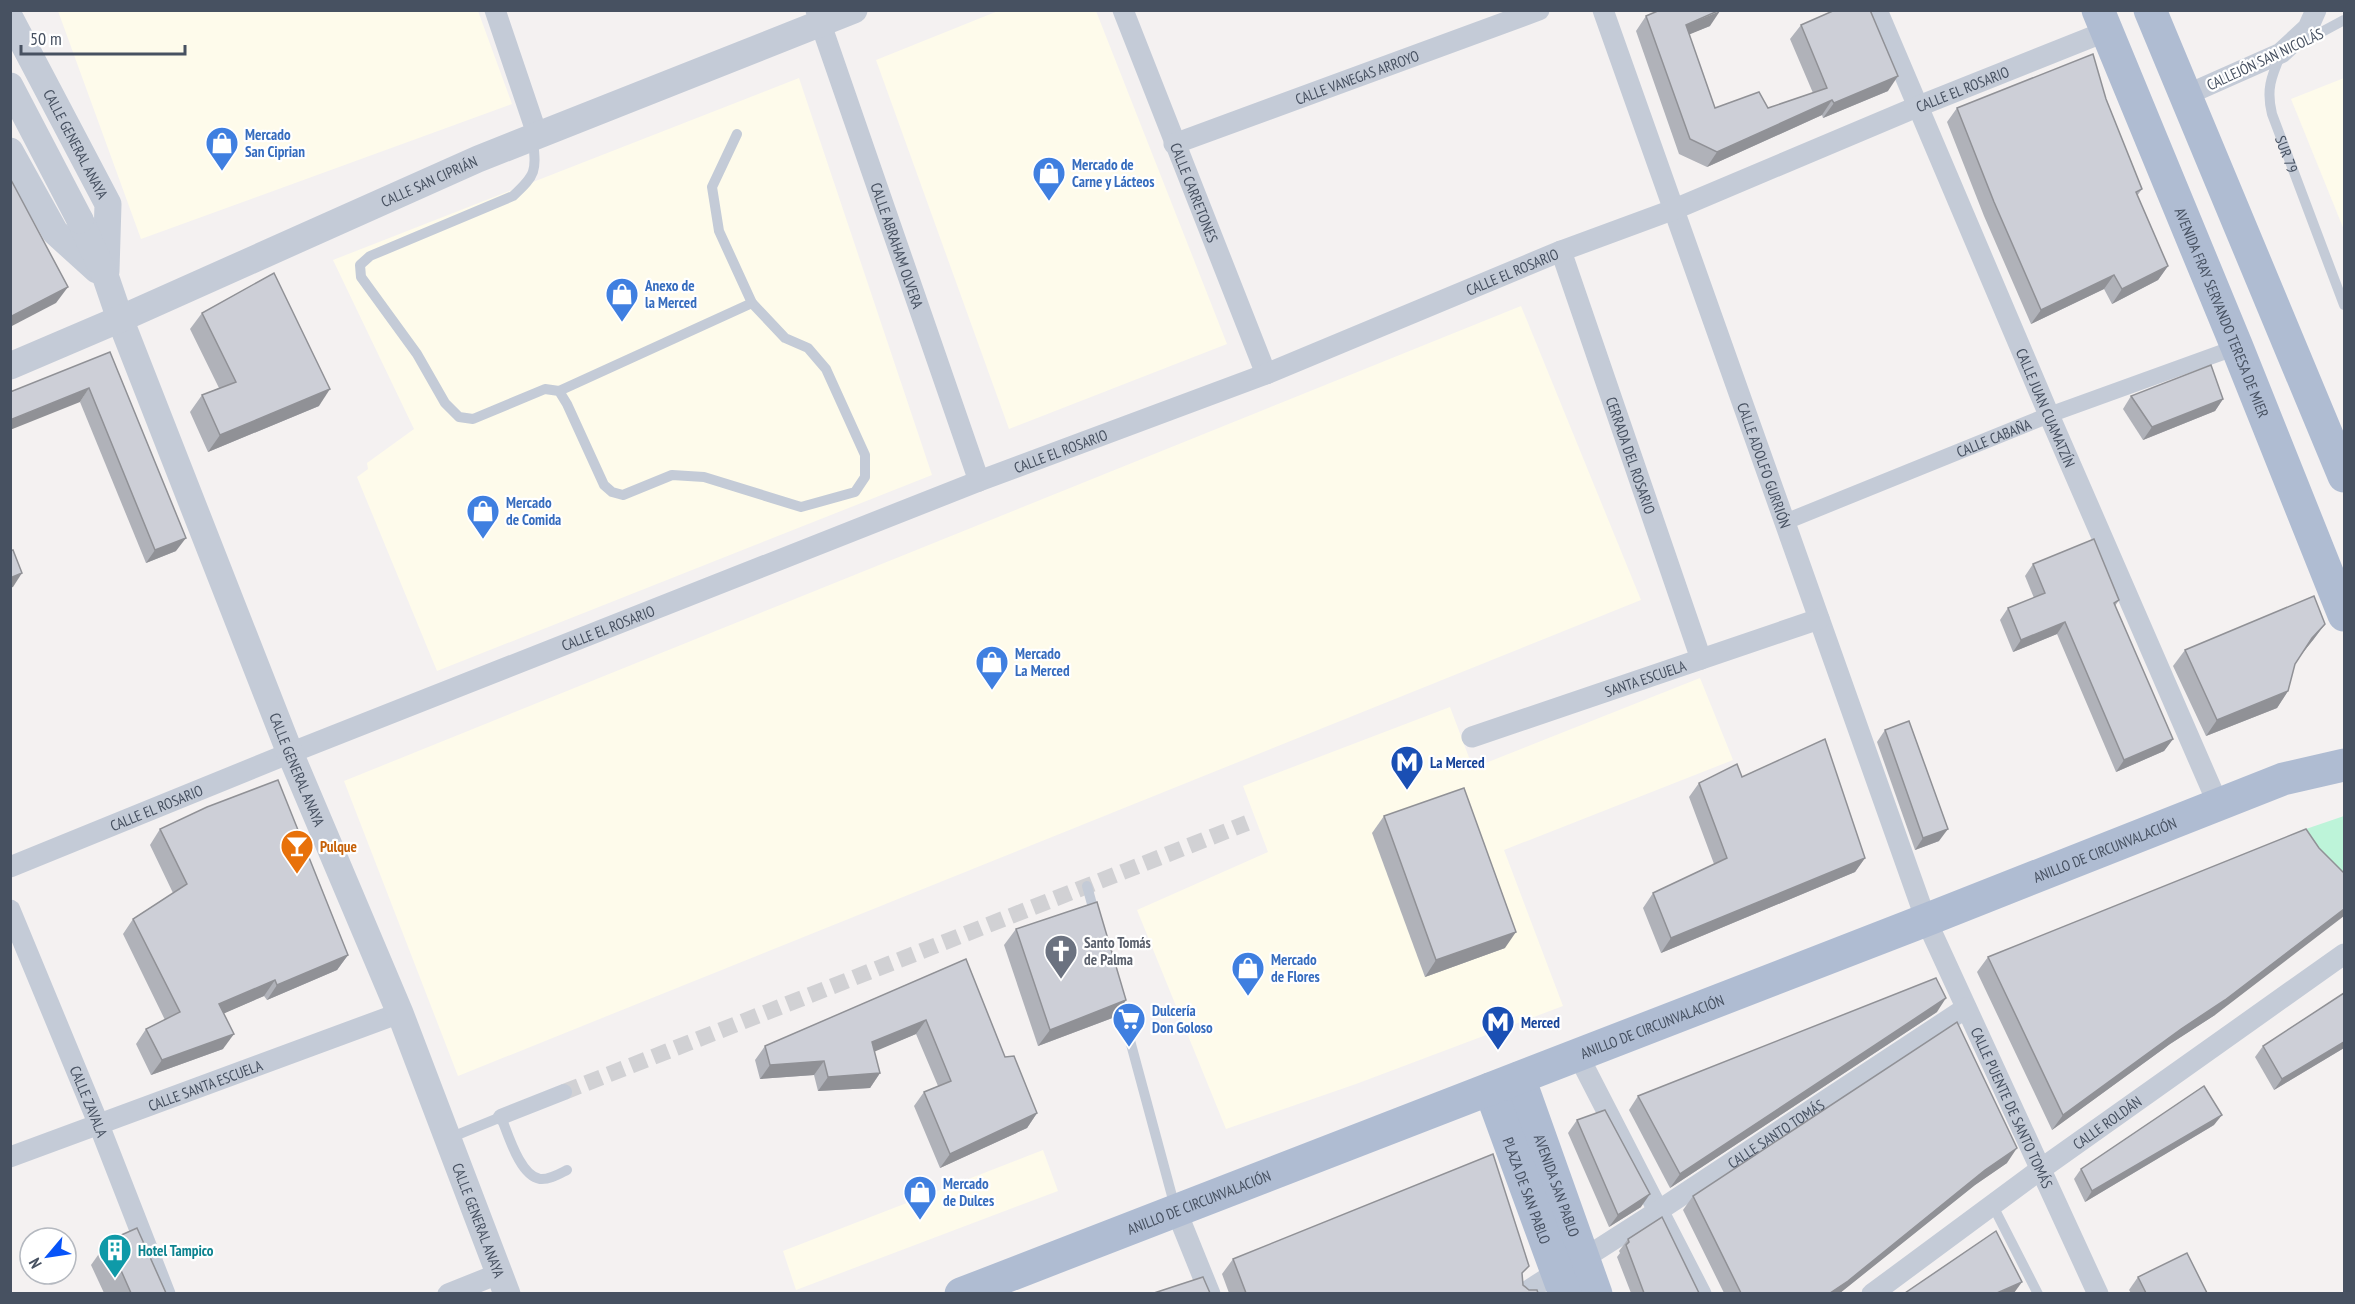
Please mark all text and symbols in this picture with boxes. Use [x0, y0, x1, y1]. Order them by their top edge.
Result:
scale bar [21, 18, 184, 56]
street label: CALLEJÓN SAN NICOLÁS [2204, 24, 2326, 94]
text: 50 m [30, 27, 62, 50]
street label: CALLE VANEGAS ARROYO [1293, 45, 1422, 108]
street label: CALLE EL ROSARIO [1913, 62, 2012, 116]
street label: CALLE GENERAL ANAYA [40, 86, 113, 202]
shop icon: Mercado San Ciprian [204, 125, 240, 172]
place label: Mercado San Ciprian [245, 125, 305, 161]
street label: SUR 79 [2271, 133, 2303, 175]
street label: CALLE CARRETONES [1167, 140, 1223, 245]
street label: CALLE SAN CIPRIÁN [378, 151, 480, 211]
shop icon: Mercado de Carne y Lácteos [1031, 155, 1067, 202]
place label: Mercado de Carne y Lácteos [1072, 155, 1155, 191]
street label: CALLE ABRAHAM OLVERA [867, 180, 928, 312]
street label: AVENIDA FRAY SERVANDO TERESA DE MIER [2171, 205, 2274, 420]
street label: CALLE EL ROSARIO [1463, 244, 1561, 299]
shop icon: Anexo de la Merced [604, 276, 640, 323]
place label: Anexo de la Merced [644, 276, 697, 312]
street label: CALLE JUAN CUAMATZÍN [2012, 345, 2080, 470]
street label: CERRADA DEL ROSARIO [1602, 394, 1660, 516]
street label: CALLE ADOLFO GURRIÓN [1734, 400, 1796, 530]
street label: CALLE CABAÑA [1953, 414, 2034, 461]
street label: CALLE EL ROSARIO [1011, 425, 1110, 477]
shop icon: Mercado de Comida [465, 493, 501, 540]
place label: Mercado de Comida [506, 493, 561, 529]
street label: CALLE EL ROSARIO [558, 601, 657, 654]
shop icon: Mercado La Merced [974, 644, 1010, 691]
place label: Mercado La Merced [1015, 644, 1070, 680]
street label: SANTA ESCUELA [1602, 655, 1689, 701]
street label: CALLE GENERAL ANAYA [266, 710, 330, 830]
metro station icon: La Merced [1389, 744, 1425, 791]
place label: La Merced [1430, 753, 1485, 772]
street label: CALLE EL ROSARIO [107, 780, 206, 835]
street label: ANILLO DE CIRCUNVALACIÓN [2030, 813, 2179, 886]
bar icon: Pulque [279, 828, 315, 875]
place label: Pulque [320, 837, 357, 856]
church icon: Santo Tomás de Palma [1043, 933, 1079, 980]
place label: Santo Tomás de Palma [1084, 933, 1151, 969]
shop icon: Mercado de Flores [1230, 950, 1266, 997]
place label: Mercado de Flores [1271, 950, 1320, 986]
street label: ANILLO DE CIRCUNVALACIÓN [1577, 990, 1726, 1063]
supermarket icon: Dulcería Don Goloso [1111, 1001, 1147, 1048]
place label: Dulcería Don Goloso [1152, 1001, 1213, 1037]
metro station icon: Merced [1480, 1004, 1516, 1051]
place label: Merced [1521, 1013, 1560, 1032]
street label: CALLE PUENTE DE SANTO TOMÁS [1967, 1024, 2057, 1191]
street label: CALLE SANTA ESCUELA [145, 1055, 266, 1115]
street label: CALLE ZAVALA [66, 1063, 113, 1140]
street label: CALLE ROLDÁN [2069, 1091, 2145, 1153]
street label: CALLE SANTO TOMÁS [1724, 1095, 1828, 1172]
street label: AVENIDA SAN PABLO [1530, 1132, 1584, 1239]
street label: PLAZA DE SAN PABLO [1499, 1134, 1555, 1246]
street label: CALLE GENERAL ANAYA [448, 1160, 510, 1281]
street label: ANILLO DE CIRCUNVALACIÓN [1124, 1165, 1273, 1238]
shop icon: Mercado de Dulces [902, 1174, 938, 1221]
place label: Mercado de Dulces [943, 1174, 994, 1210]
north arrow [18, 1226, 78, 1286]
building icon: Hotel Tampico [97, 1232, 133, 1279]
place label: Hotel Tampico [138, 1241, 214, 1260]
text: N [24, 1255, 46, 1272]

